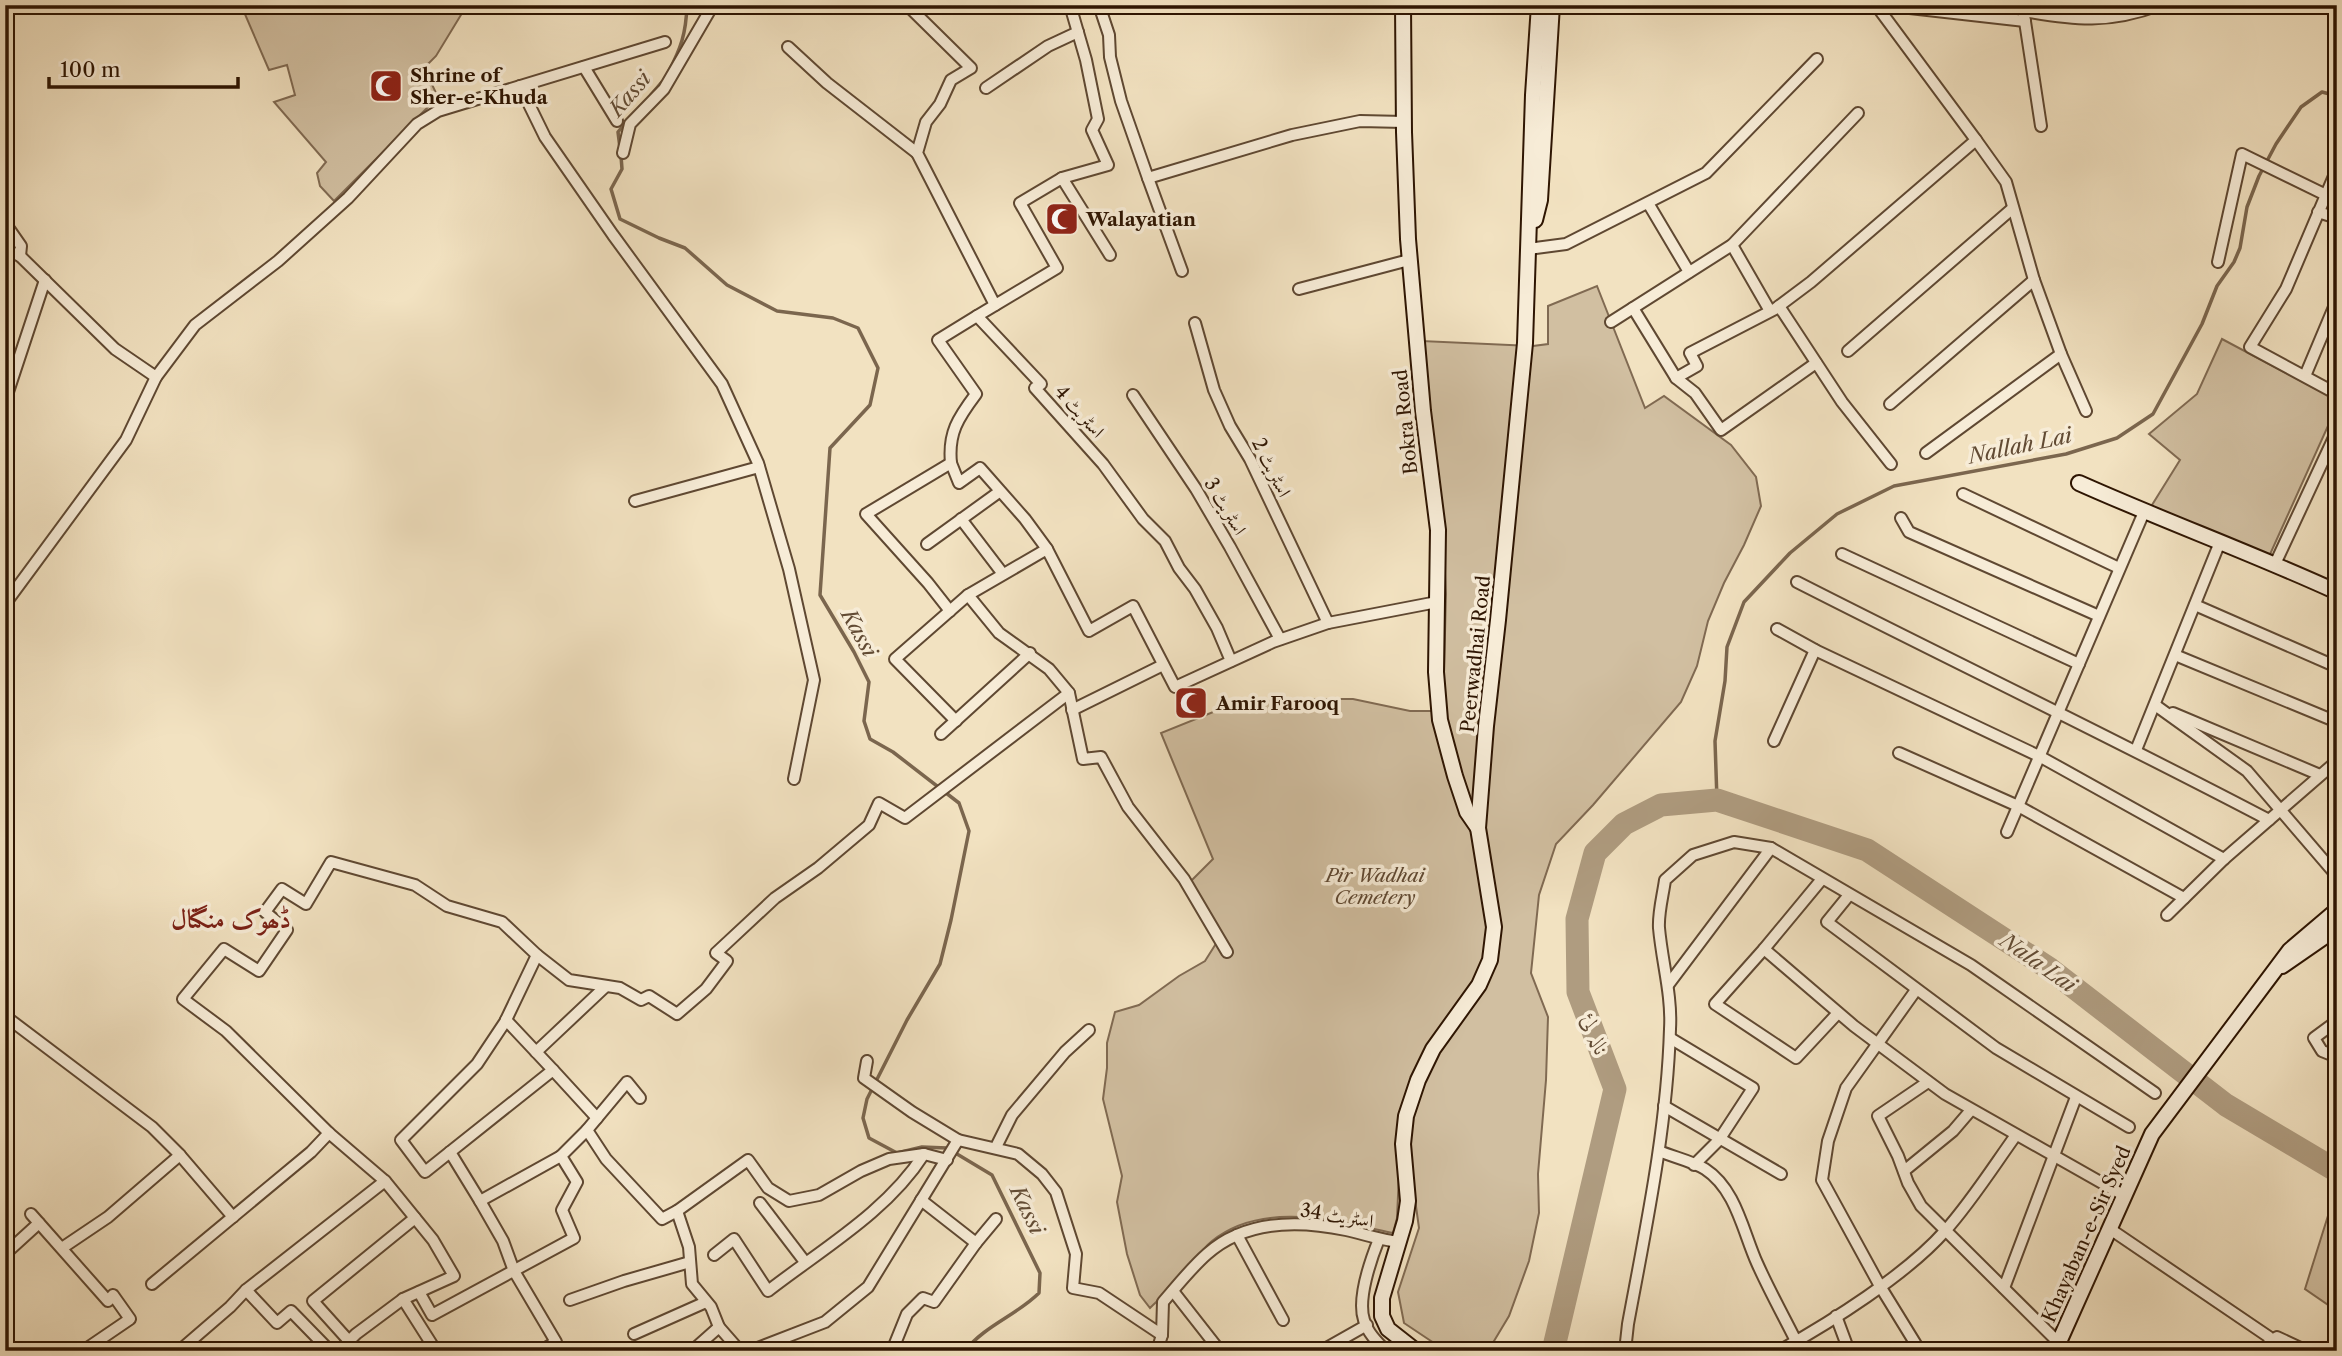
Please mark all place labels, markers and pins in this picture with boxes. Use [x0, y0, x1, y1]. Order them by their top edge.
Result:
place label: Shrine of Sher-e-Khuda [410, 64, 549, 109]
mosque icon: Shrine of Sher-e-Khuda [367, 67, 405, 105]
mosque icon: Walayatian [1043, 200, 1081, 238]
place label: Walayatian [1085, 208, 1196, 231]
mosque icon: Amir Farooq [1172, 684, 1210, 722]
place label: Amir Farooq [1215, 692, 1340, 715]

